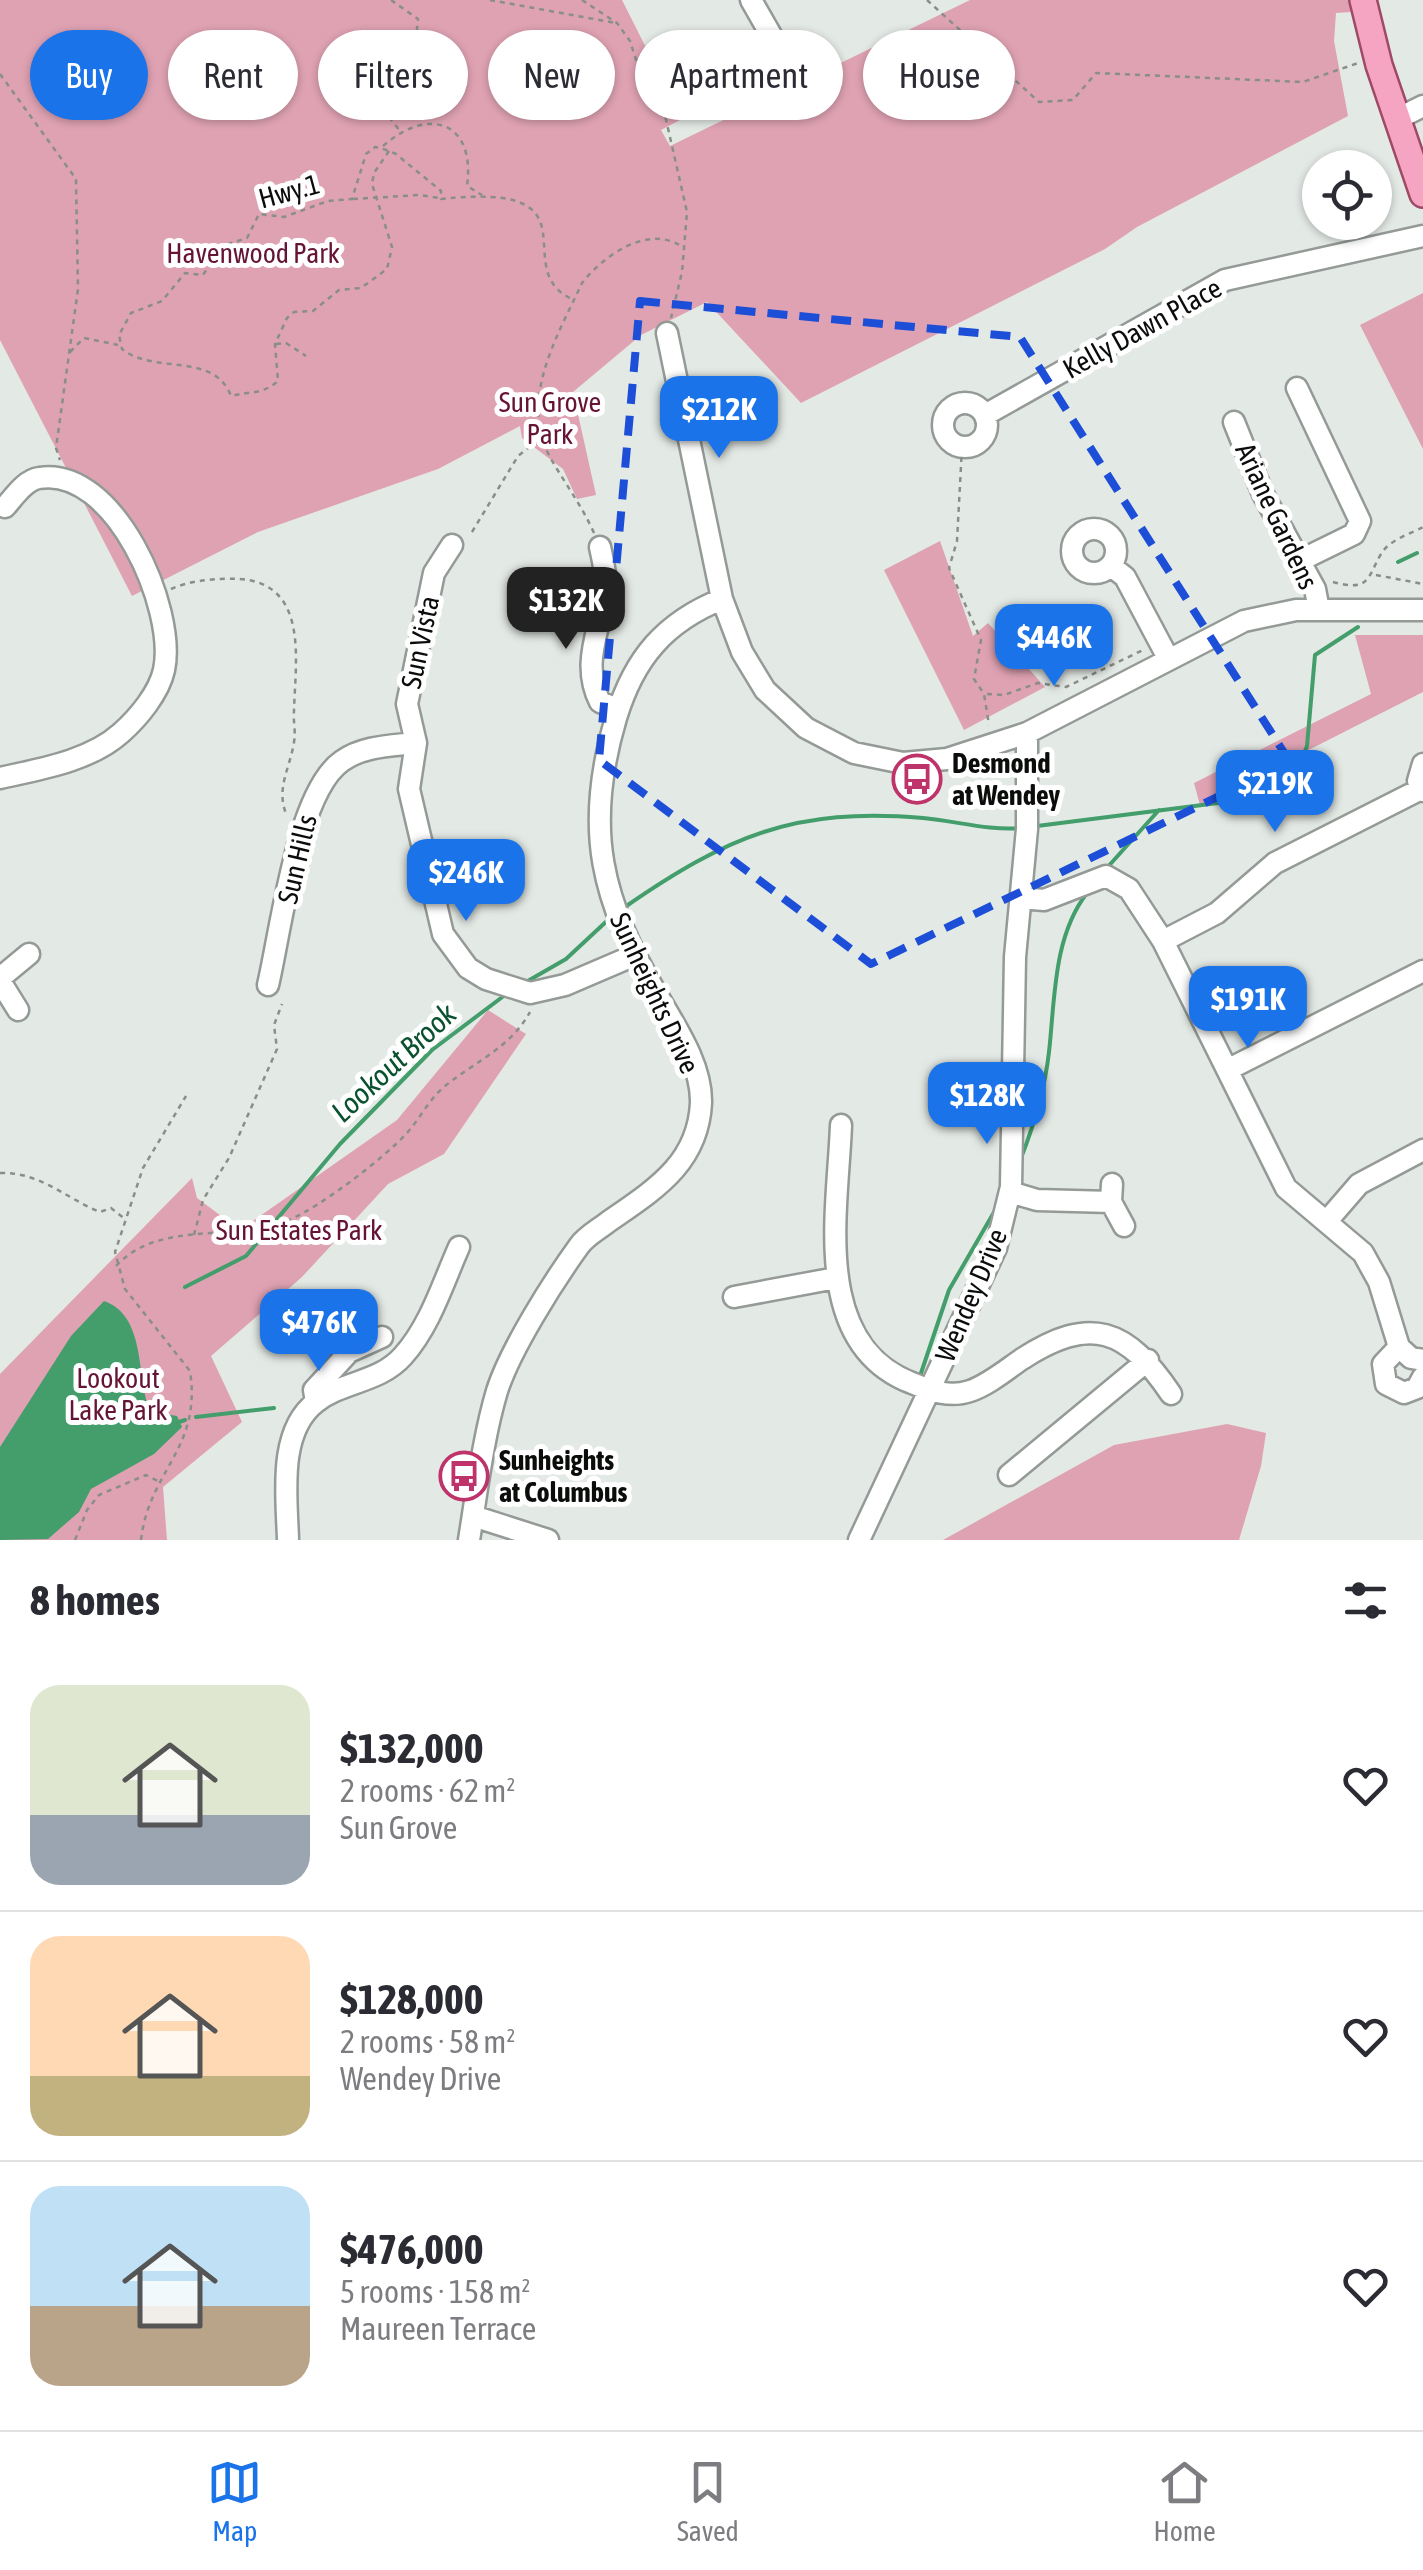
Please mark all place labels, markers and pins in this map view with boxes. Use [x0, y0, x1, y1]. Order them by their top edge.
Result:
pin: $212K [649, 376, 789, 461]
pin: $132K [496, 567, 636, 652]
pin: $446K [984, 604, 1124, 689]
place label: Desmond at Wendey [952, 747, 1060, 811]
pin: $219K [1205, 750, 1345, 835]
bus stop icon: Desmond at Wendey [891, 753, 943, 805]
pin: $246K [396, 839, 536, 924]
pin: $191K [1178, 966, 1318, 1051]
pin: $128K [917, 1062, 1057, 1147]
pin: $476K [249, 1289, 389, 1374]
place label: Sunheights at Columbus [499, 1444, 628, 1508]
bus stop icon: Sunheights at Columbus [438, 1450, 490, 1502]

